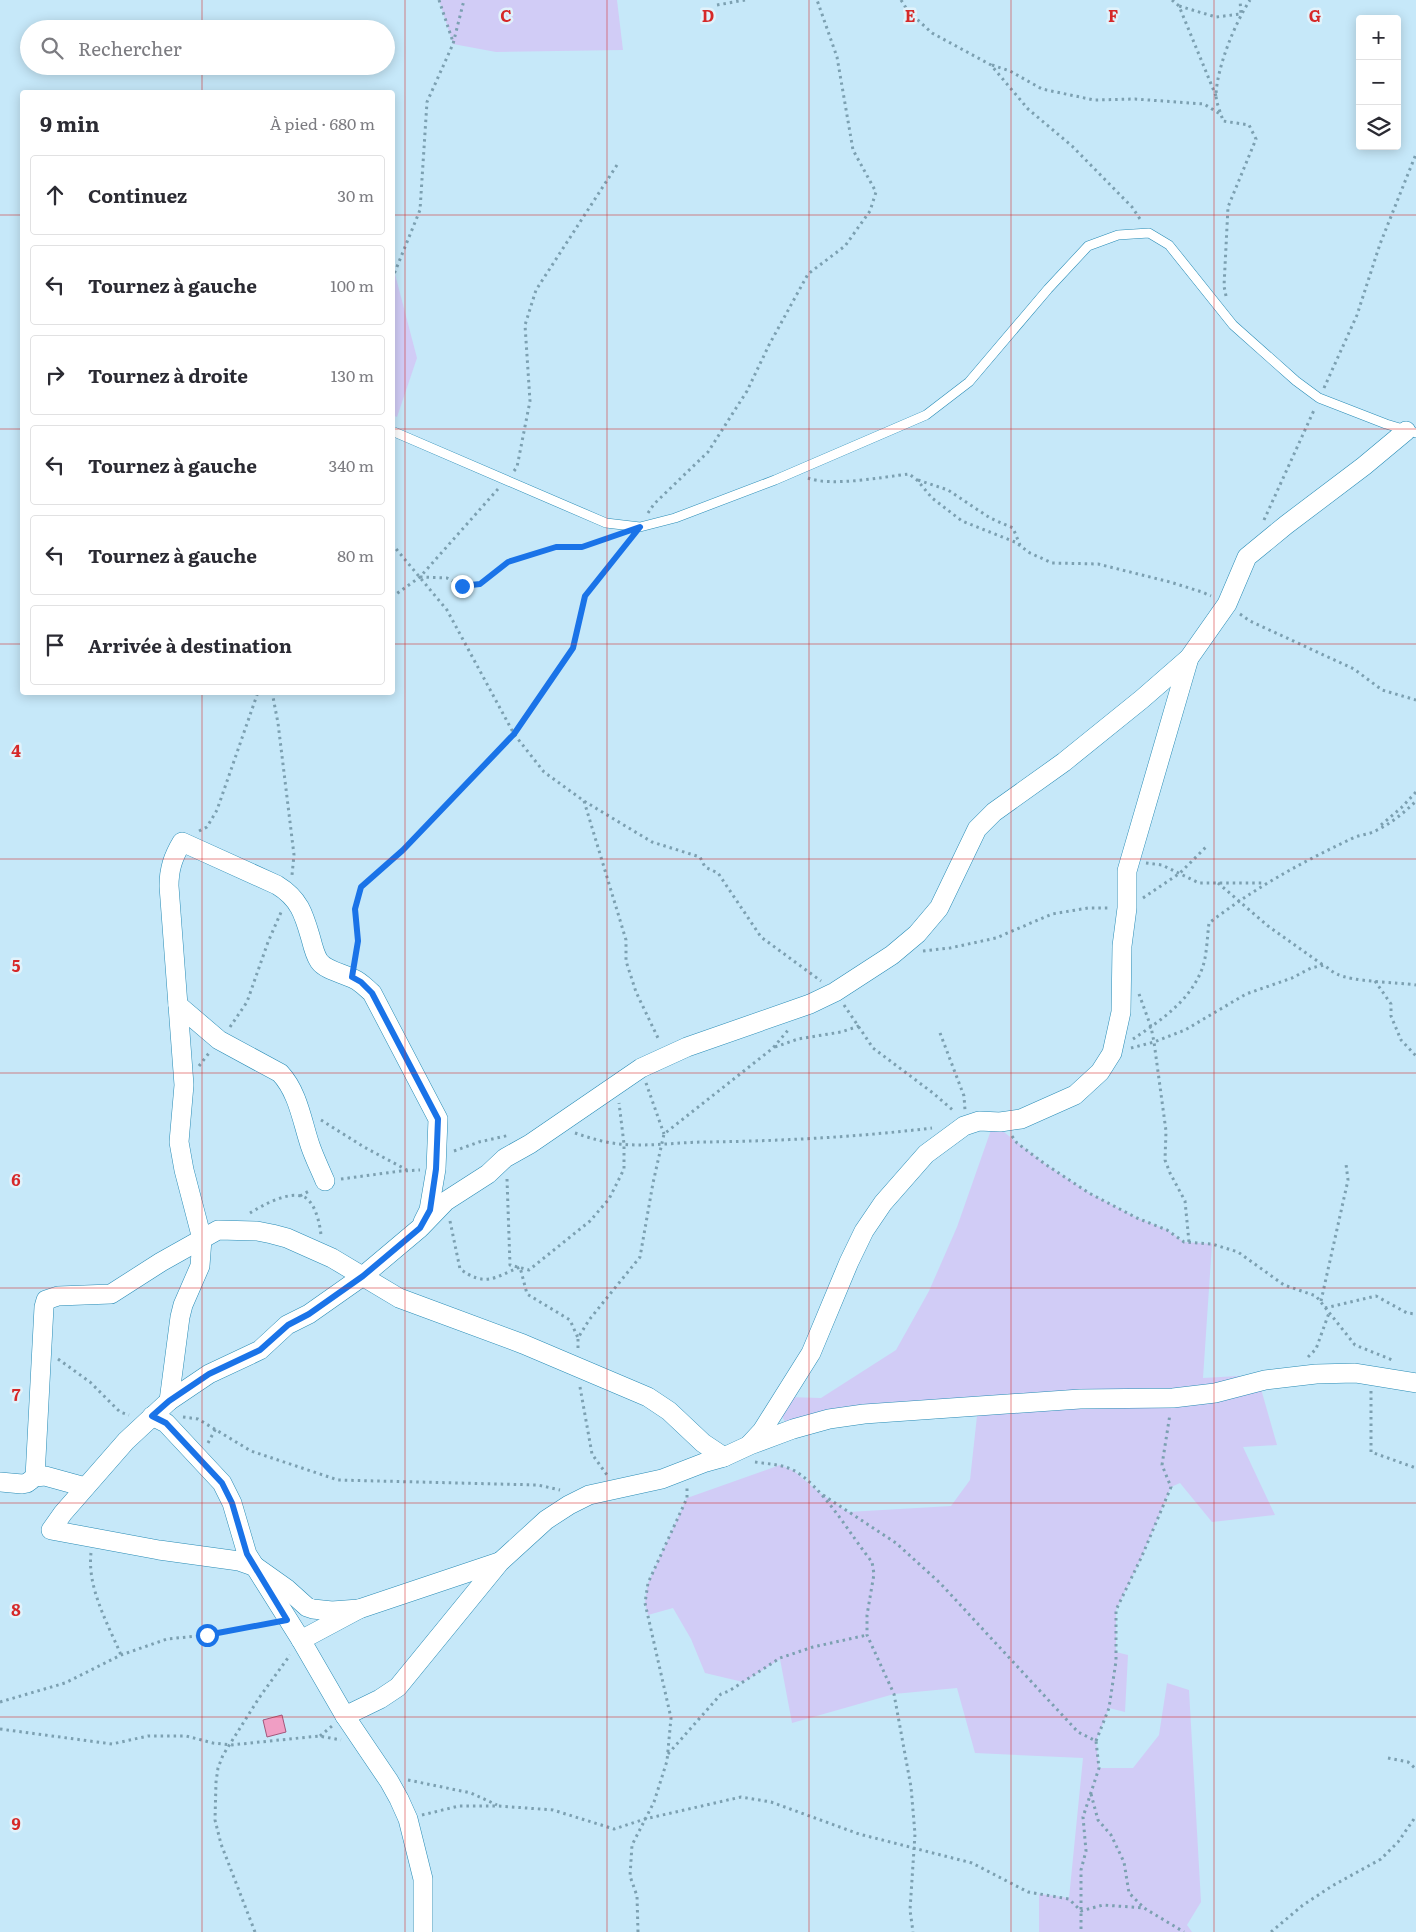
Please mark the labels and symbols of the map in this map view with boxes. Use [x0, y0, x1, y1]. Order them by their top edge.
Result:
text: C [500, 3, 512, 27]
text: D [702, 3, 714, 27]
text: E [905, 3, 916, 27]
text: F [1108, 3, 1118, 27]
text: G [1309, 3, 1321, 27]
route end [451, 575, 474, 598]
text: 4 [11, 738, 21, 762]
text: 5 [12, 953, 21, 977]
text: 6 [11, 1167, 21, 1191]
text: 7 [12, 1382, 21, 1406]
text: 8 [11, 1597, 21, 1621]
route start [196, 1624, 219, 1647]
text: 9 [11, 1811, 21, 1835]

